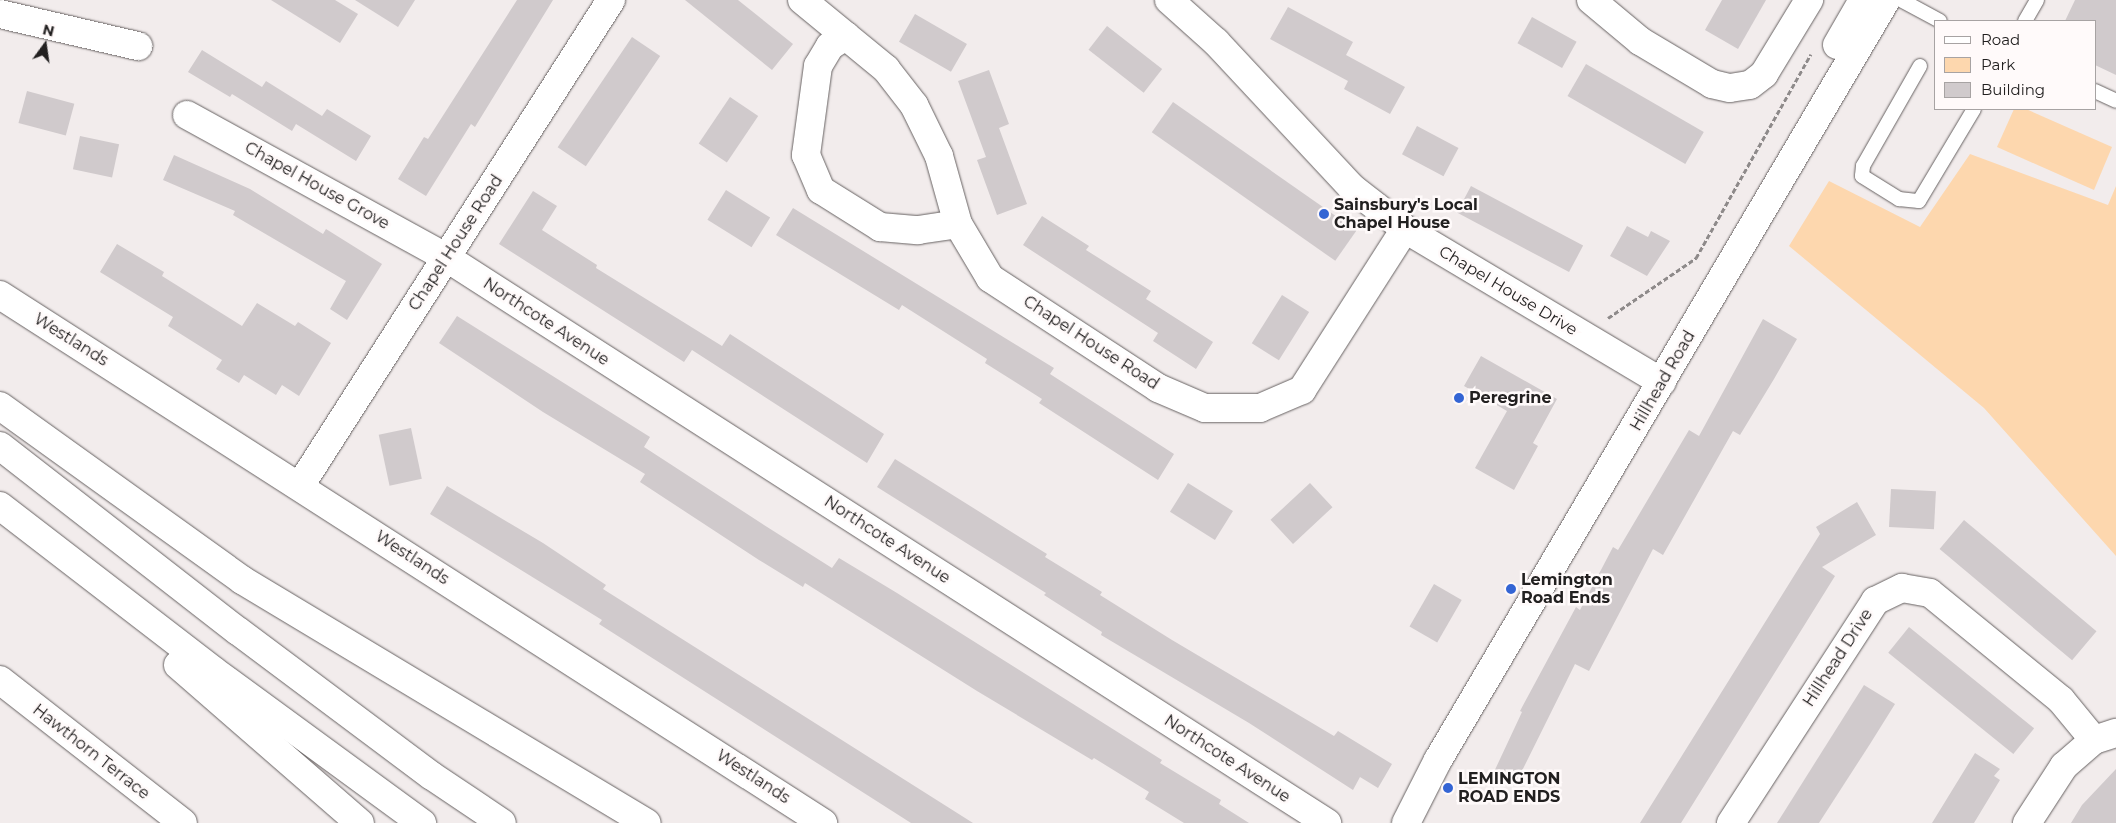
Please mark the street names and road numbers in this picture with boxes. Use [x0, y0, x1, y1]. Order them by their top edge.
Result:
street label: Chapel House Grove [241, 138, 393, 234]
street label: Chapel House Road [405, 172, 507, 314]
street label: Chapel House Drive [1435, 242, 1581, 340]
street label: Northcote Avenue [479, 274, 613, 370]
street label: Chapel House Road [1020, 292, 1162, 394]
street label: Westlands [30, 310, 112, 370]
street label: Hillhead Road [1627, 327, 1699, 435]
street label: Northcote Avenue [820, 492, 954, 588]
street label: Westlands [372, 527, 452, 589]
street label: Hillhead Drive [1799, 606, 1877, 710]
street label: Hawthorn Terrace [29, 700, 153, 804]
street label: Northcote Avenue [1160, 711, 1294, 807]
street label: Westlands [713, 746, 793, 808]

